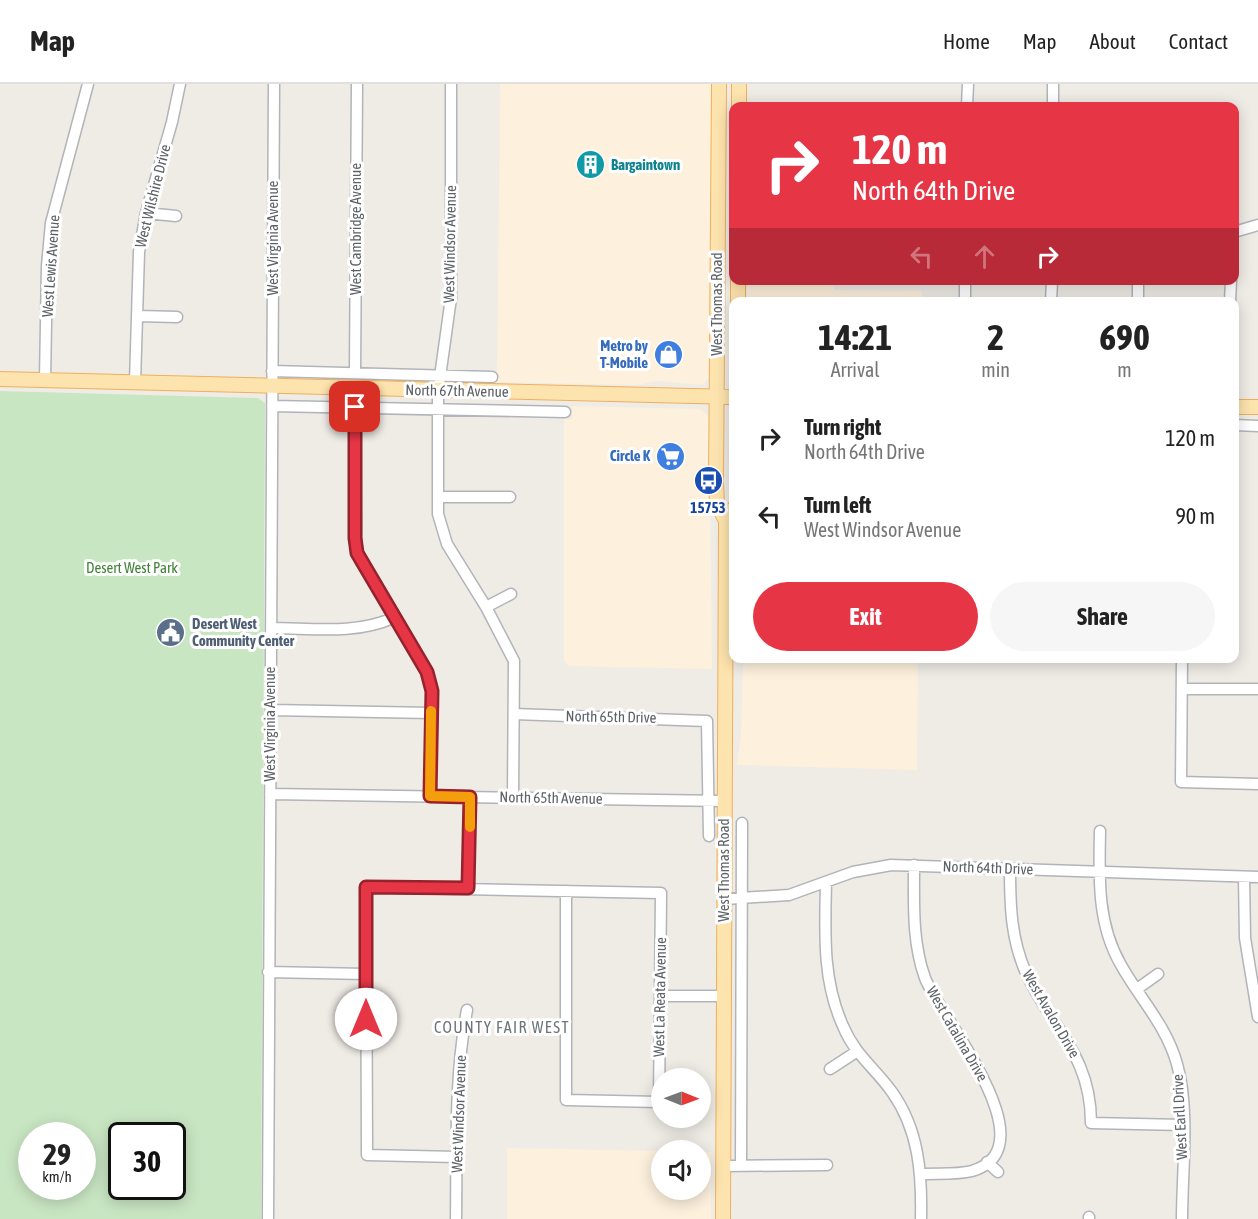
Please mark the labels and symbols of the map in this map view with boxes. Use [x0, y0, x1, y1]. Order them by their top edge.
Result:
street label: West Wilshire Drive [131, 142, 174, 249]
building icon: Bargaintown [574, 149, 606, 181]
place label: Bargaintown [611, 156, 680, 173]
street label: West Cambridge Avenue [347, 163, 364, 295]
street label: West Virginia Avenue [264, 180, 281, 295]
street label: West Windsor Avenue [440, 185, 459, 303]
street label: West Lewis Avenue [38, 214, 63, 318]
street label: West Thomas Road [708, 252, 725, 356]
place label: Metro by T-Mobile [600, 337, 649, 371]
shop icon: Metro by T-Mobile [653, 339, 685, 371]
pin [329, 381, 380, 432]
street label: North 67th Avenue [405, 381, 509, 400]
supermarket icon: Circle K [655, 440, 687, 472]
place label: Circle K [610, 447, 651, 464]
bus stop icon: 15753 [692, 465, 724, 497]
place label: 15753 [690, 499, 726, 516]
park label: Desert West Park [86, 559, 178, 576]
place label: Desert West Community Center [192, 615, 295, 649]
public building icon: Desert West Community Center [155, 617, 187, 649]
street label: West Virginia Avenue [261, 666, 278, 781]
street label: North 65th Drive [566, 707, 657, 726]
street label: North 65th Avenue [499, 788, 603, 807]
street label: West Thomas Road [715, 818, 732, 922]
street label: North 64th Drive [942, 857, 1034, 878]
street label: West La Reata Avenue [650, 937, 669, 1057]
street label: West Avalon Drive [1019, 967, 1084, 1061]
street label: West Catalina Drive [923, 983, 992, 1084]
position arrow [334, 987, 398, 1051]
district label: COUNTY FAIR WEST [434, 1018, 570, 1036]
street label: West Windsor Avenue [448, 1055, 469, 1173]
north arrow [651, 1068, 711, 1128]
street label: West Earll Drive [1169, 1074, 1190, 1160]
speed limit sign: 30 [108, 1122, 186, 1200]

